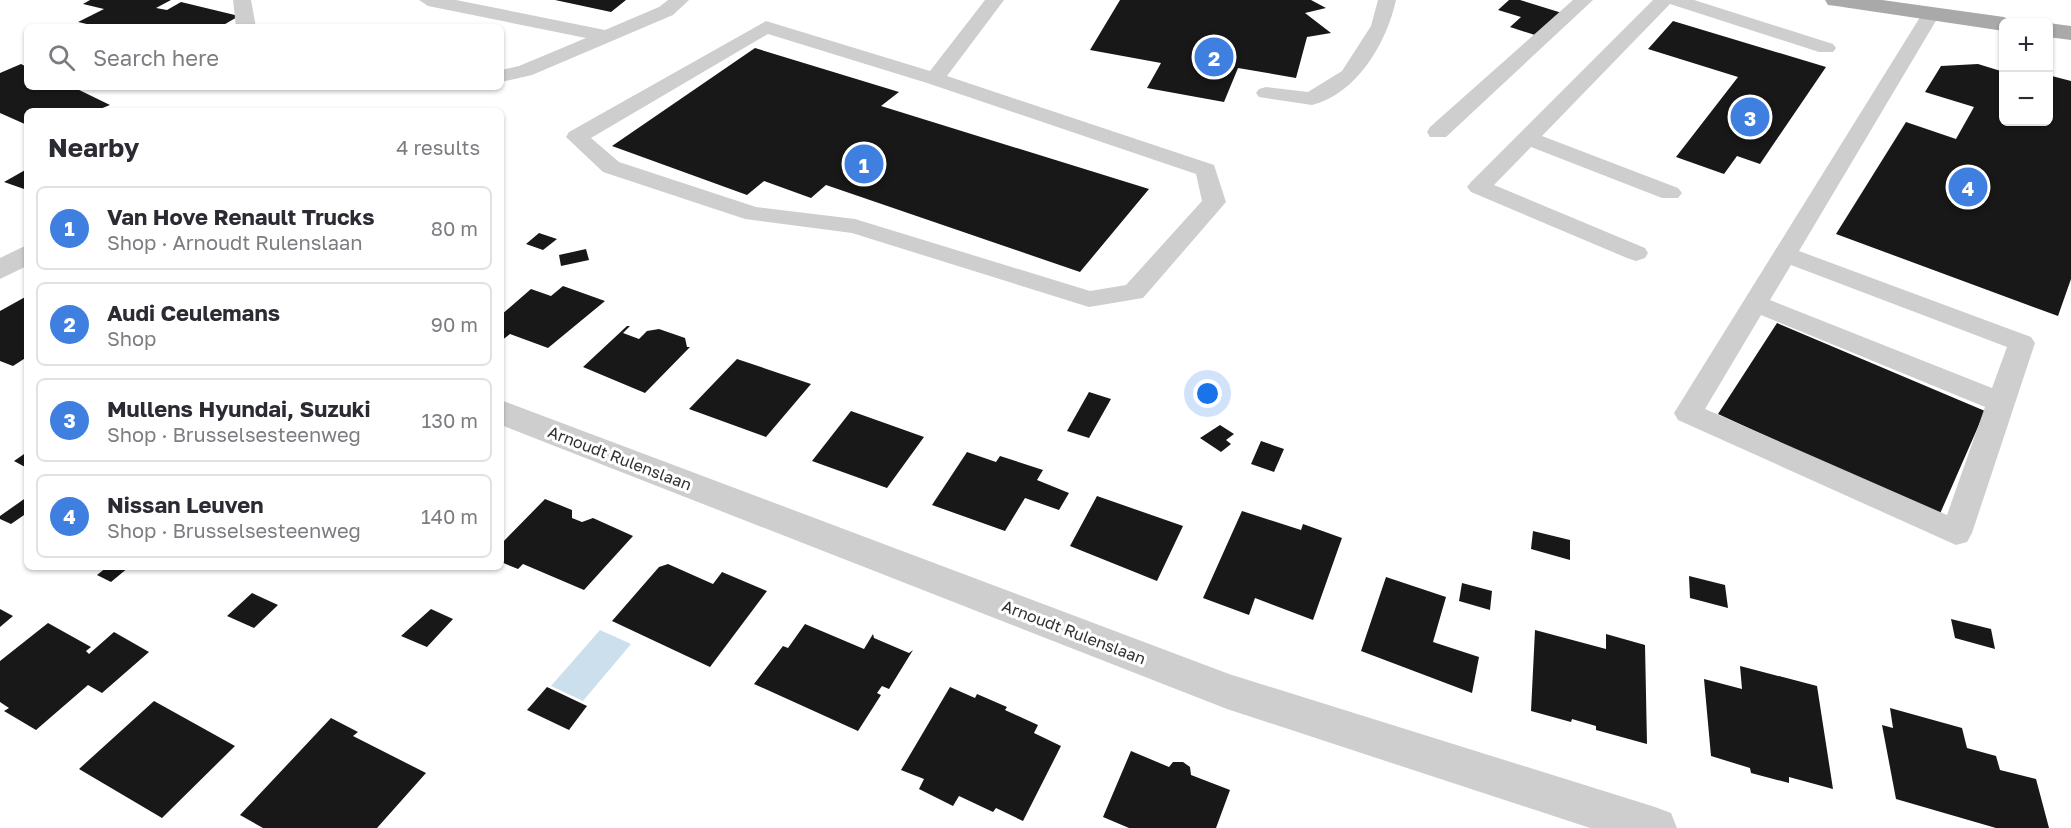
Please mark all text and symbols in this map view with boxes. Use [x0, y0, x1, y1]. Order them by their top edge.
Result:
map controls [1999, 18, 2053, 126]
button: + [1999, 18, 2053, 72]
search box [24, 24, 504, 90]
pin: 2 [1194, 34, 1234, 80]
icon: search [45, 41, 78, 74]
text: Search here [93, 44, 219, 71]
button: − [1999, 72, 2053, 126]
pin: 3 [1730, 94, 1770, 140]
text: Nearby [48, 132, 139, 163]
text: 4 results [396, 135, 480, 159]
pin: 1 [844, 142, 884, 186]
pin: 4 [1948, 164, 1988, 210]
text: Van Hove Renault Trucks [107, 203, 375, 230]
text: 1 [64, 216, 75, 240]
text: 80 m [431, 216, 478, 240]
text: Shop · Arnoudt Rulenslaan [107, 230, 363, 254]
text: Audi Ceulemans [107, 299, 280, 326]
text: 2 [63, 312, 76, 336]
text: 90 m [431, 312, 478, 336]
text: Shop [107, 326, 156, 350]
your location [1193, 379, 1222, 408]
text: Mullens Hyundai, Suzuki [107, 395, 371, 422]
text: 3 [63, 408, 76, 432]
text: 130 m [422, 408, 478, 432]
street label: Arnoudt Rulenslaan [545, 421, 695, 495]
text: Shop · Brusselsesteenweg [107, 422, 361, 446]
text: Nissan Leuven [107, 491, 264, 518]
text: 4 [63, 504, 76, 528]
text: 140 m [421, 504, 478, 528]
text: Shop · Brusselsesteenweg [107, 518, 361, 542]
street label: Arnoudt Rulenslaan [999, 595, 1149, 669]

